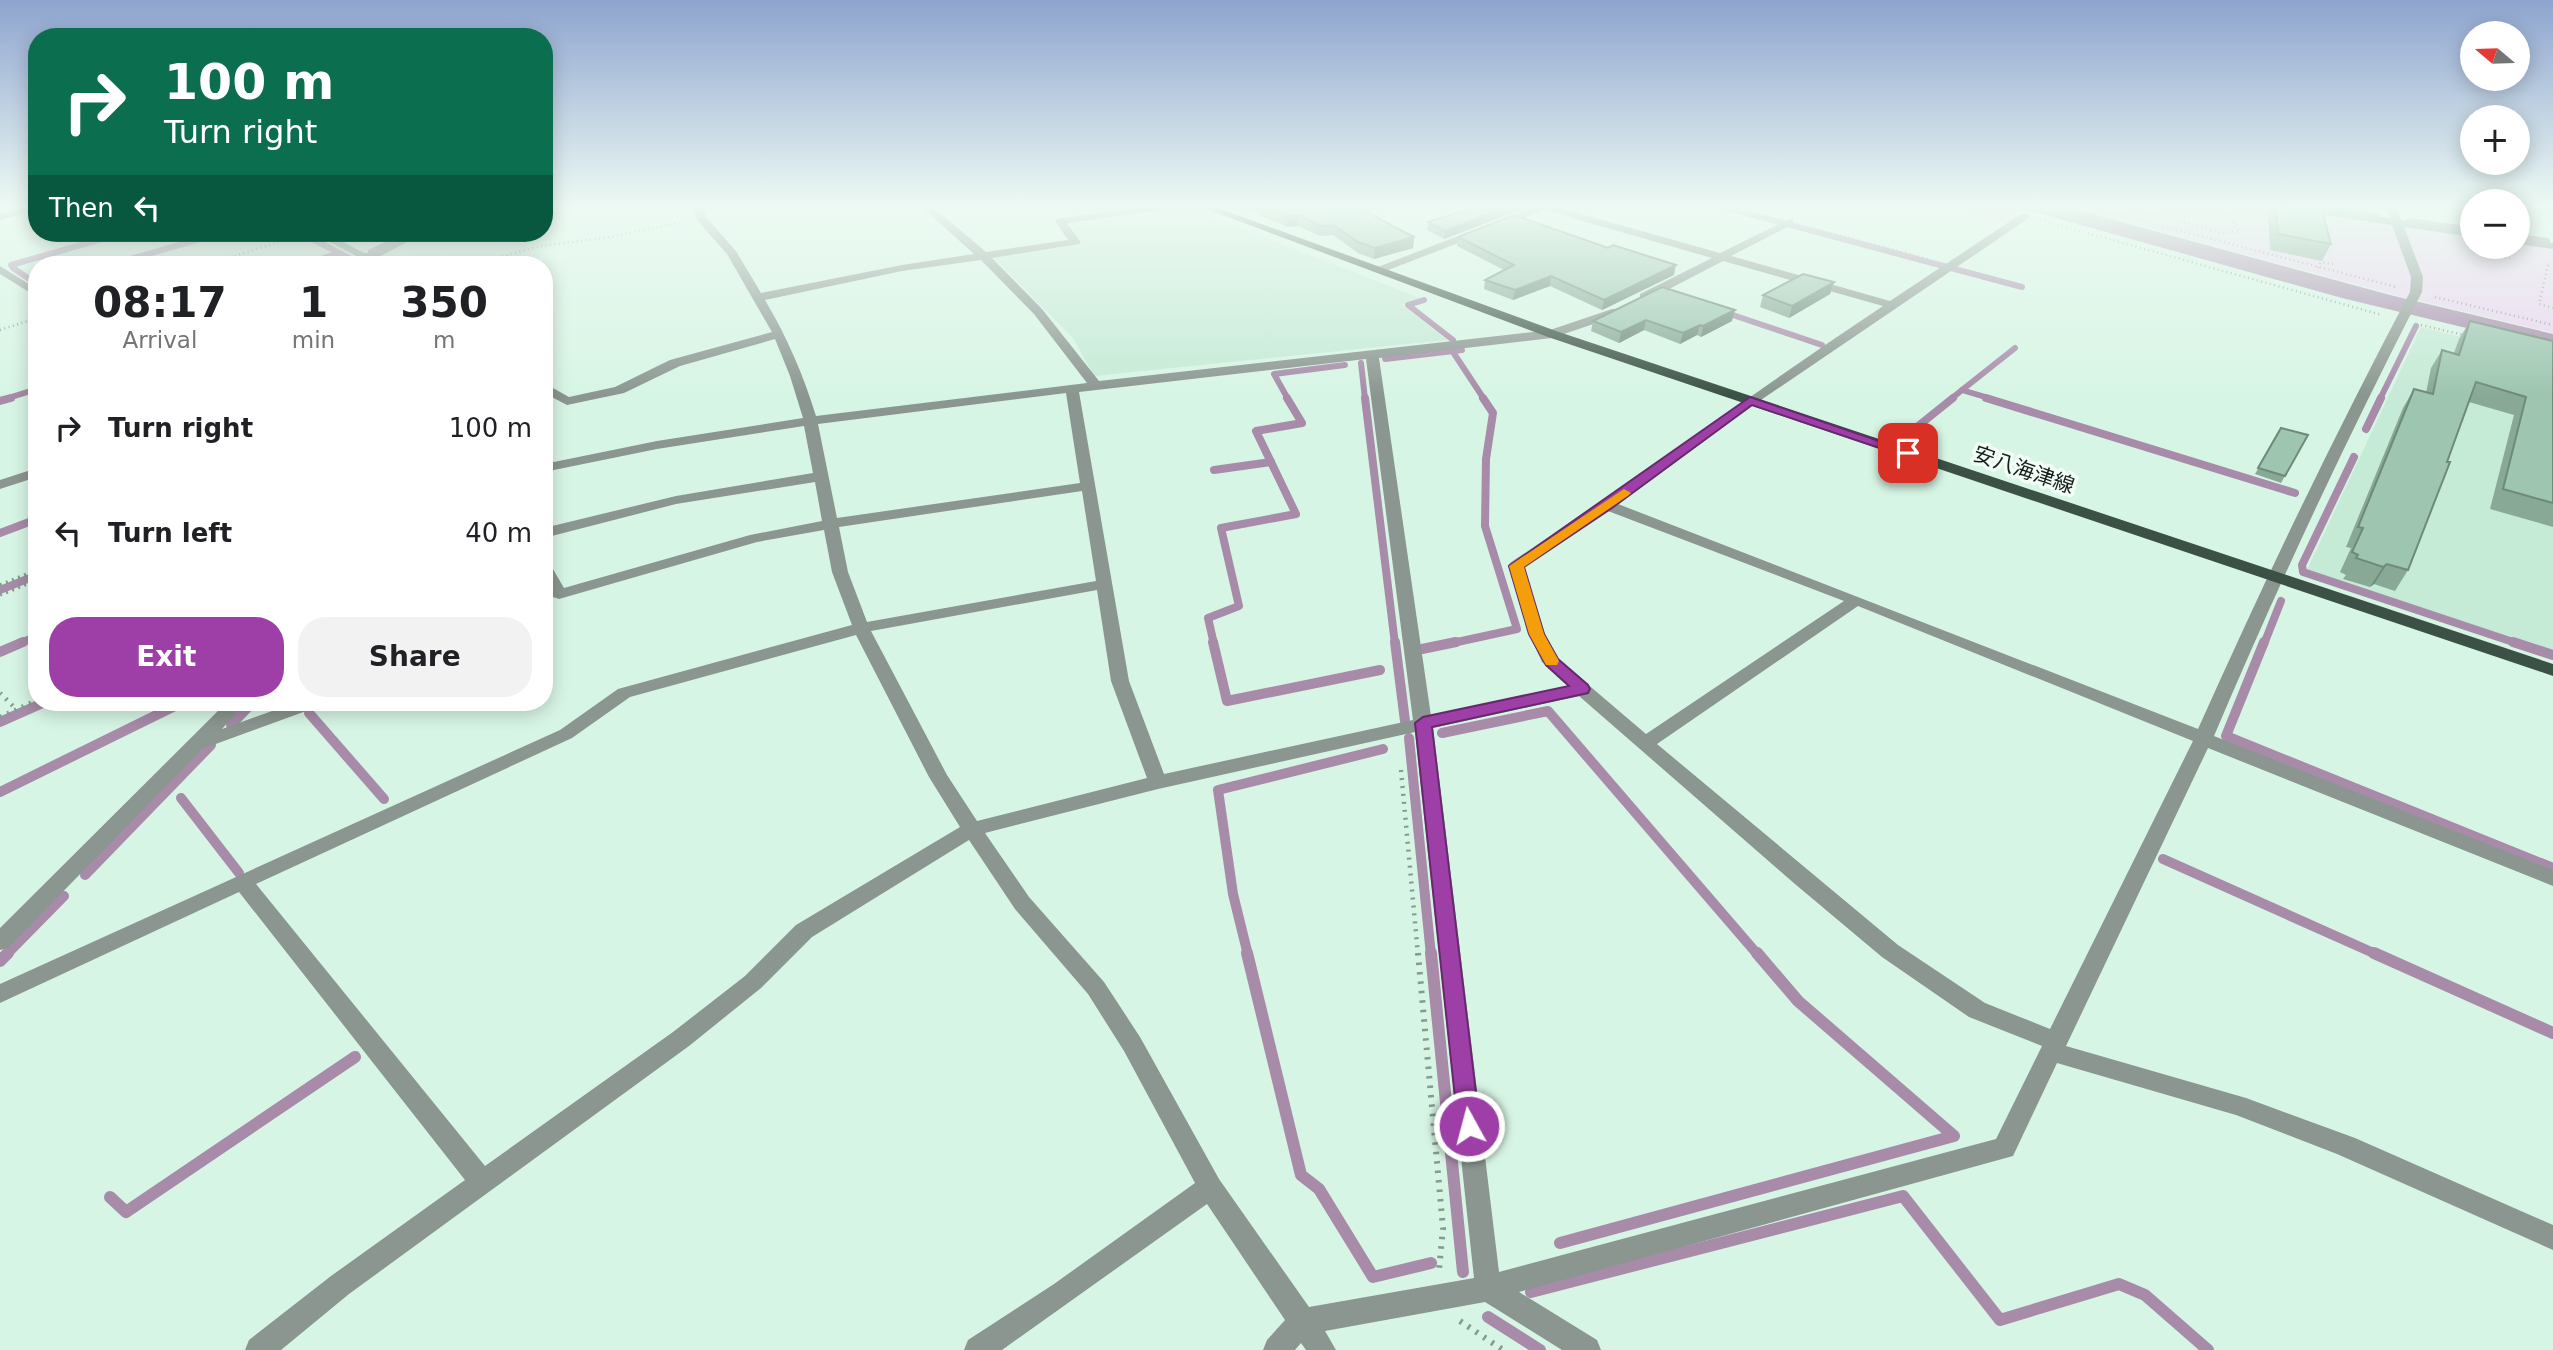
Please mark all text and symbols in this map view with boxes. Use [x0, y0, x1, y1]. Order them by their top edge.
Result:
north arrow [2460, 21, 2530, 91]
map controls [2460, 21, 2530, 259]
text: 100 m [164, 54, 334, 111]
icon: right [49, 56, 140, 147]
button: + [2460, 105, 2530, 175]
text: Turn right [164, 113, 317, 151]
icon: left [128, 189, 166, 227]
button: − [2460, 189, 2530, 259]
text: Then [49, 193, 114, 223]
text: 08:17 [93, 278, 227, 327]
text: 1 [299, 278, 328, 327]
text: 350 [400, 278, 488, 327]
text: Arrival [123, 327, 197, 353]
text: min [292, 327, 335, 353]
text: m [433, 327, 455, 353]
icon: right [49, 409, 87, 447]
text: Turn right [108, 413, 253, 443]
text: 100 m [449, 413, 532, 443]
pin [1878, 423, 1938, 483]
icon: arrive [1889, 434, 1927, 472]
street label: 安八海津線 [1970, 442, 2078, 498]
icon: left [49, 514, 87, 552]
text: Turn left [108, 518, 232, 548]
text: 40 m [465, 518, 532, 548]
button: Exit [49, 617, 284, 697]
button: Share [298, 617, 532, 697]
position arrow [1432, 1089, 1506, 1163]

